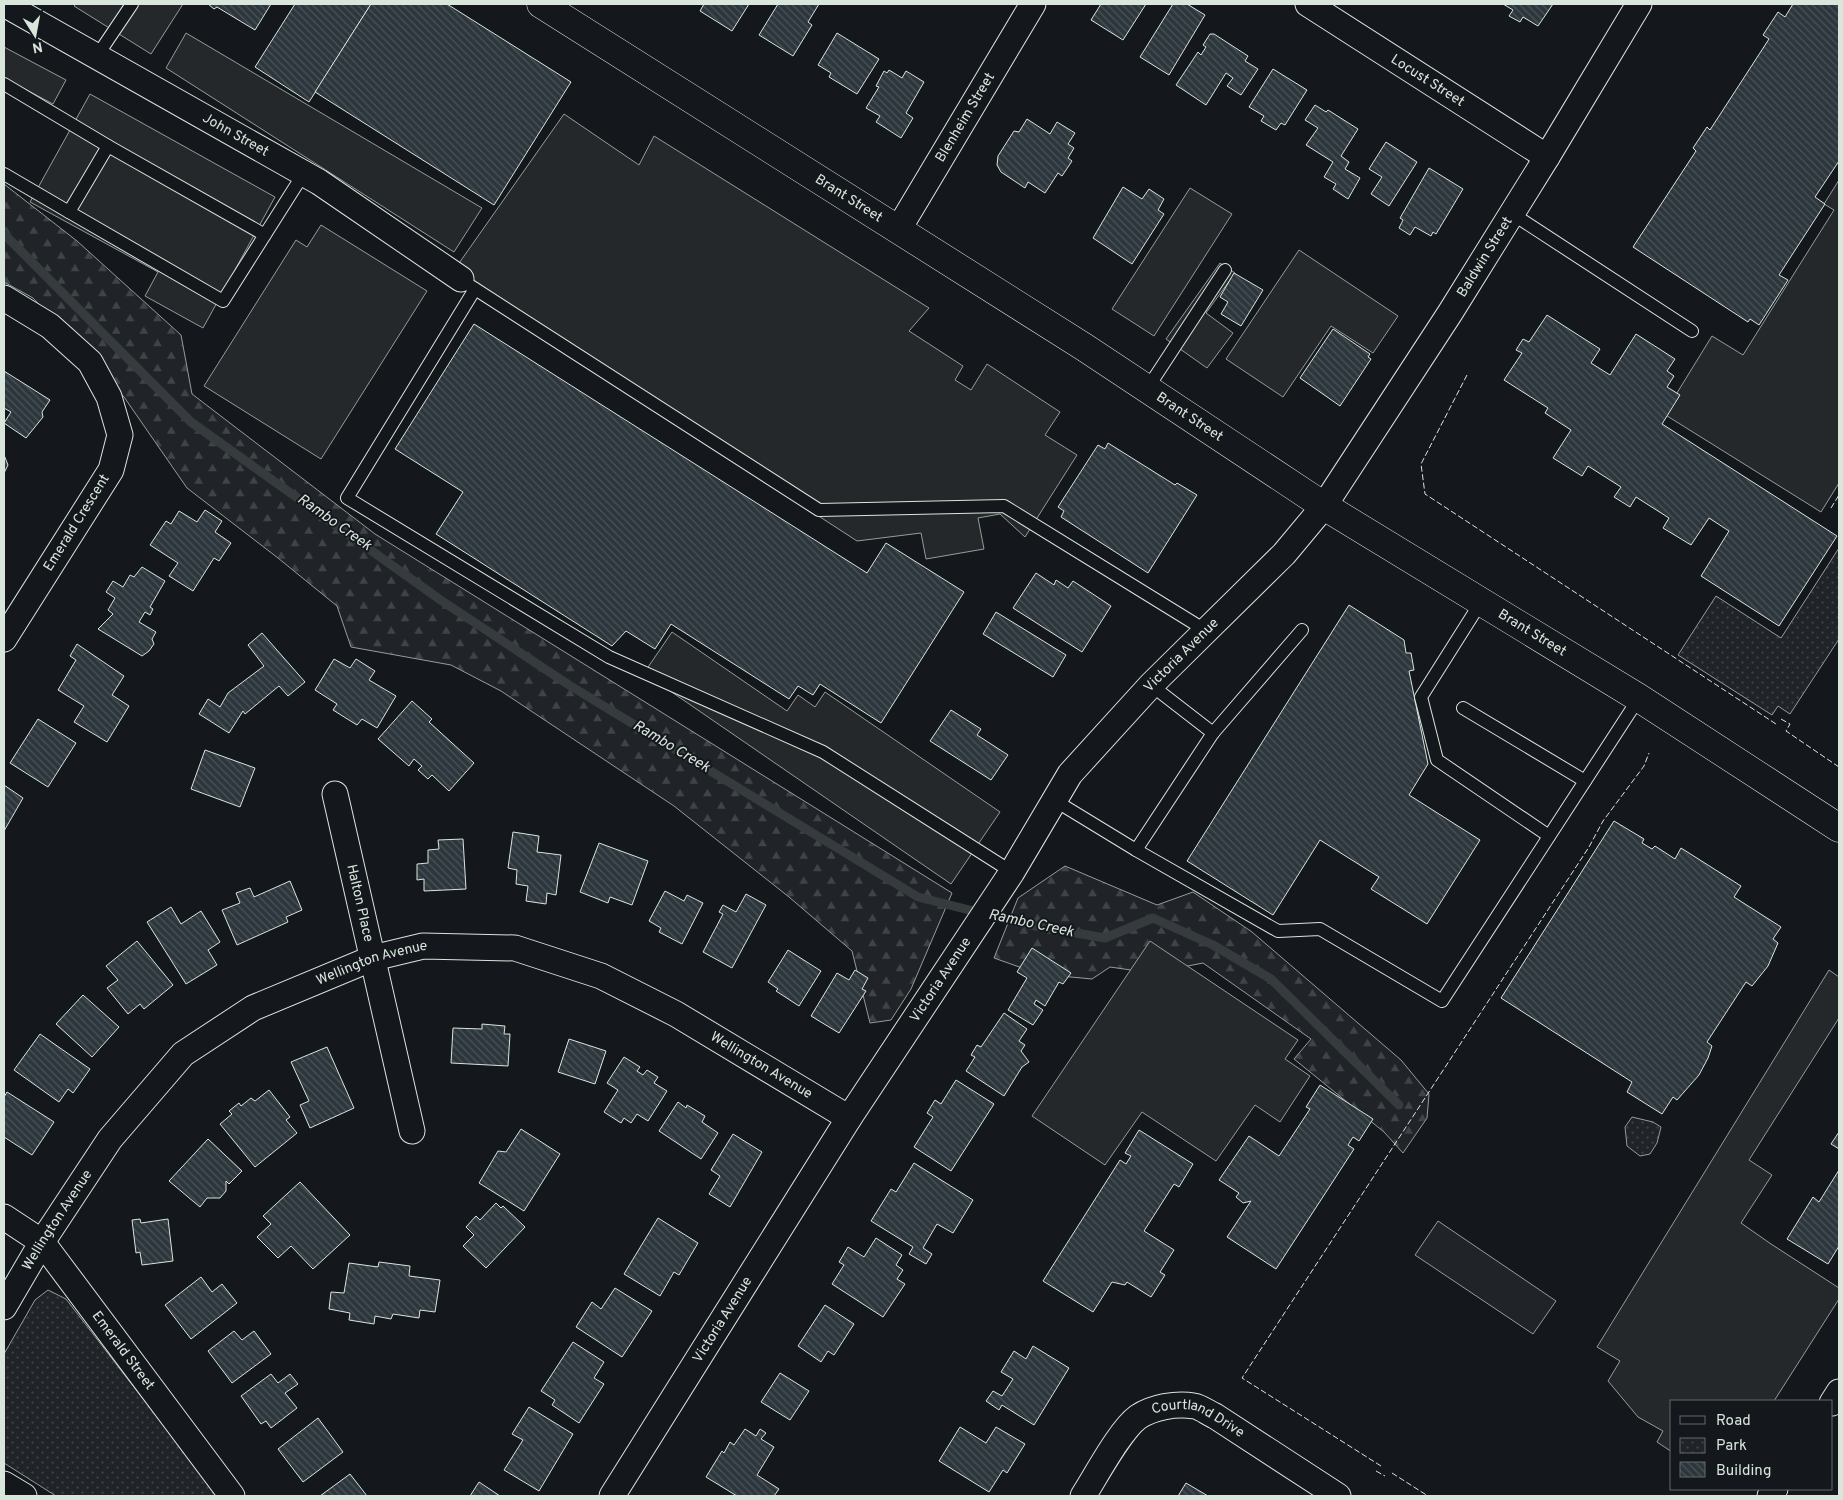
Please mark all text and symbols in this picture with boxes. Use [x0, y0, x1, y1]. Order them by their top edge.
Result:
north arrow [10, 10, 60, 60]
text: N [31, 37, 44, 56]
street label: Locust Street [1388, 51, 1468, 110]
street label: Blenheim Street [932, 70, 998, 165]
street label: John Street [199, 109, 272, 160]
street label: Brant Street [812, 171, 886, 226]
street label: Baldwin Street [1453, 214, 1516, 300]
street label: Brant Street [1153, 389, 1226, 445]
street label: Emerald Crescent [40, 471, 114, 575]
water label: Rambo Creek [293, 490, 375, 556]
street label: Brant Street [1495, 606, 1569, 660]
street label: Victoria Avenue [1140, 615, 1222, 696]
water label: Rambo Creek [629, 717, 713, 778]
street label: Halton Place [343, 863, 377, 944]
water label: Rambo Creek [987, 906, 1076, 942]
street label: Victoria Avenue [906, 934, 975, 1025]
street label: Wellington Avenue [314, 937, 427, 989]
street label: Wellington Avenue [707, 1028, 816, 1103]
street label: Wellington Avenue [19, 1166, 96, 1273]
street label: Victoria Avenue [689, 1274, 756, 1366]
street label: Emerald Street [88, 1308, 158, 1393]
street label: Courtland Drive [1150, 1396, 1248, 1441]
legend [1670, 1400, 1833, 1490]
text: Road [1716, 1412, 1751, 1431]
text: Park [1716, 1437, 1747, 1456]
text: Building [1716, 1462, 1771, 1481]

